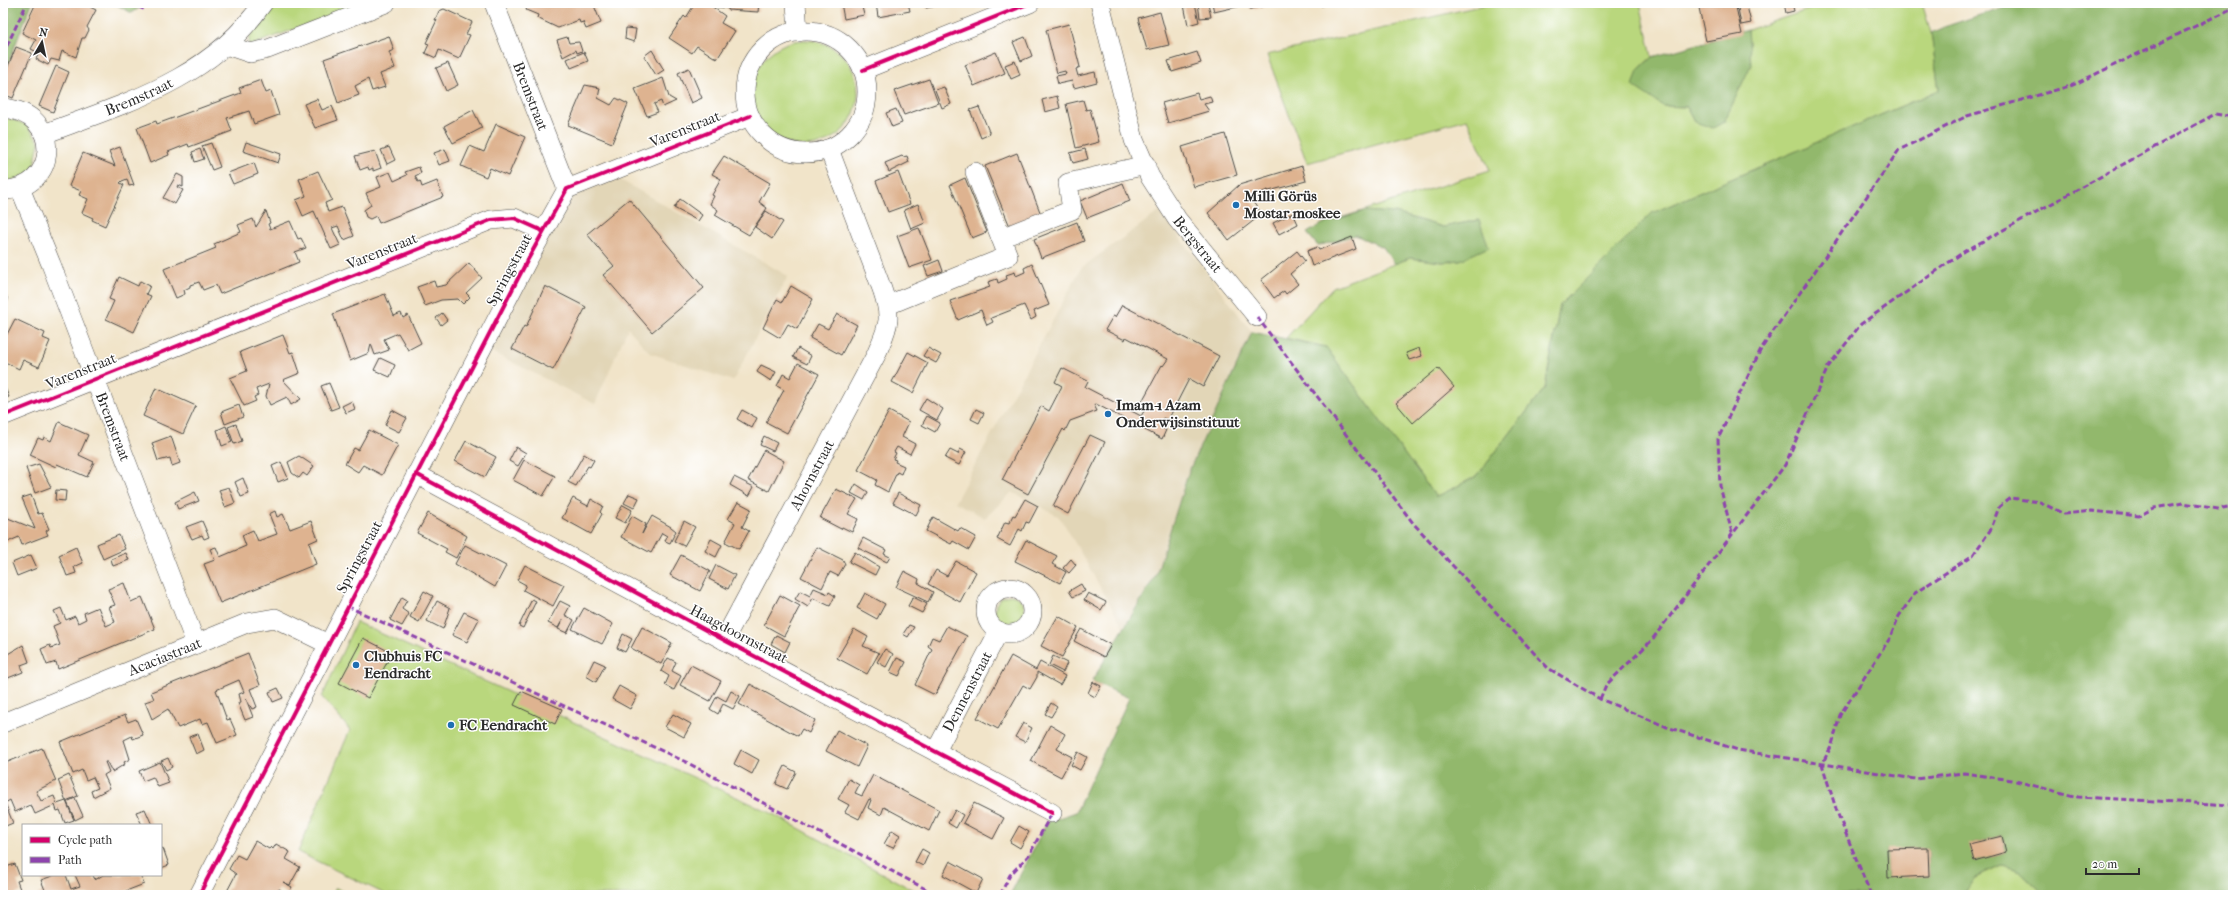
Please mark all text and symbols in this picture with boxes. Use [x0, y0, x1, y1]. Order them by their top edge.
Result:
north arrow [22, 22, 62, 62]
text: N [38, 26, 49, 40]
street label: Bremstraat [509, 59, 552, 134]
street label: Bremstraat [102, 73, 177, 119]
street label: Varenstraat [646, 106, 724, 152]
place label: Milli Görüs Mostar moskee [1243, 187, 1341, 222]
marker: Milli Görüs Mostar moskee [1231, 200, 1241, 210]
street label: Bergstraat [1169, 212, 1227, 277]
street label: Varenstraat [343, 228, 421, 274]
street label: Springstraat [482, 230, 536, 309]
street label: Varenstraat [42, 348, 120, 394]
street label: Bremstraat [92, 389, 135, 464]
place label: Imam-ı Azam Onderwijsinstituut [1116, 396, 1240, 431]
marker: Imam-ı Azam Onderwijsinstituut [1103, 409, 1113, 419]
street label: Ahornstraat [785, 436, 838, 514]
street label: Springstraat [332, 517, 386, 596]
street label: Haagdoornstraat [687, 601, 792, 668]
street label: Acaciastraat [125, 633, 205, 680]
place label: Clubhuis FC Eendracht [364, 647, 442, 682]
street label: Dennenstraat [939, 648, 996, 735]
marker: Clubhuis FC Eendracht [351, 660, 361, 670]
place label: FC Eendracht [458, 716, 548, 734]
marker: FC Eendracht [446, 720, 456, 730]
legend [22, 824, 162, 876]
text: Cycle path [58, 833, 113, 847]
scale bar [2086, 850, 2139, 876]
text: Path [58, 853, 82, 867]
text: 20 m [2092, 857, 2117, 871]

